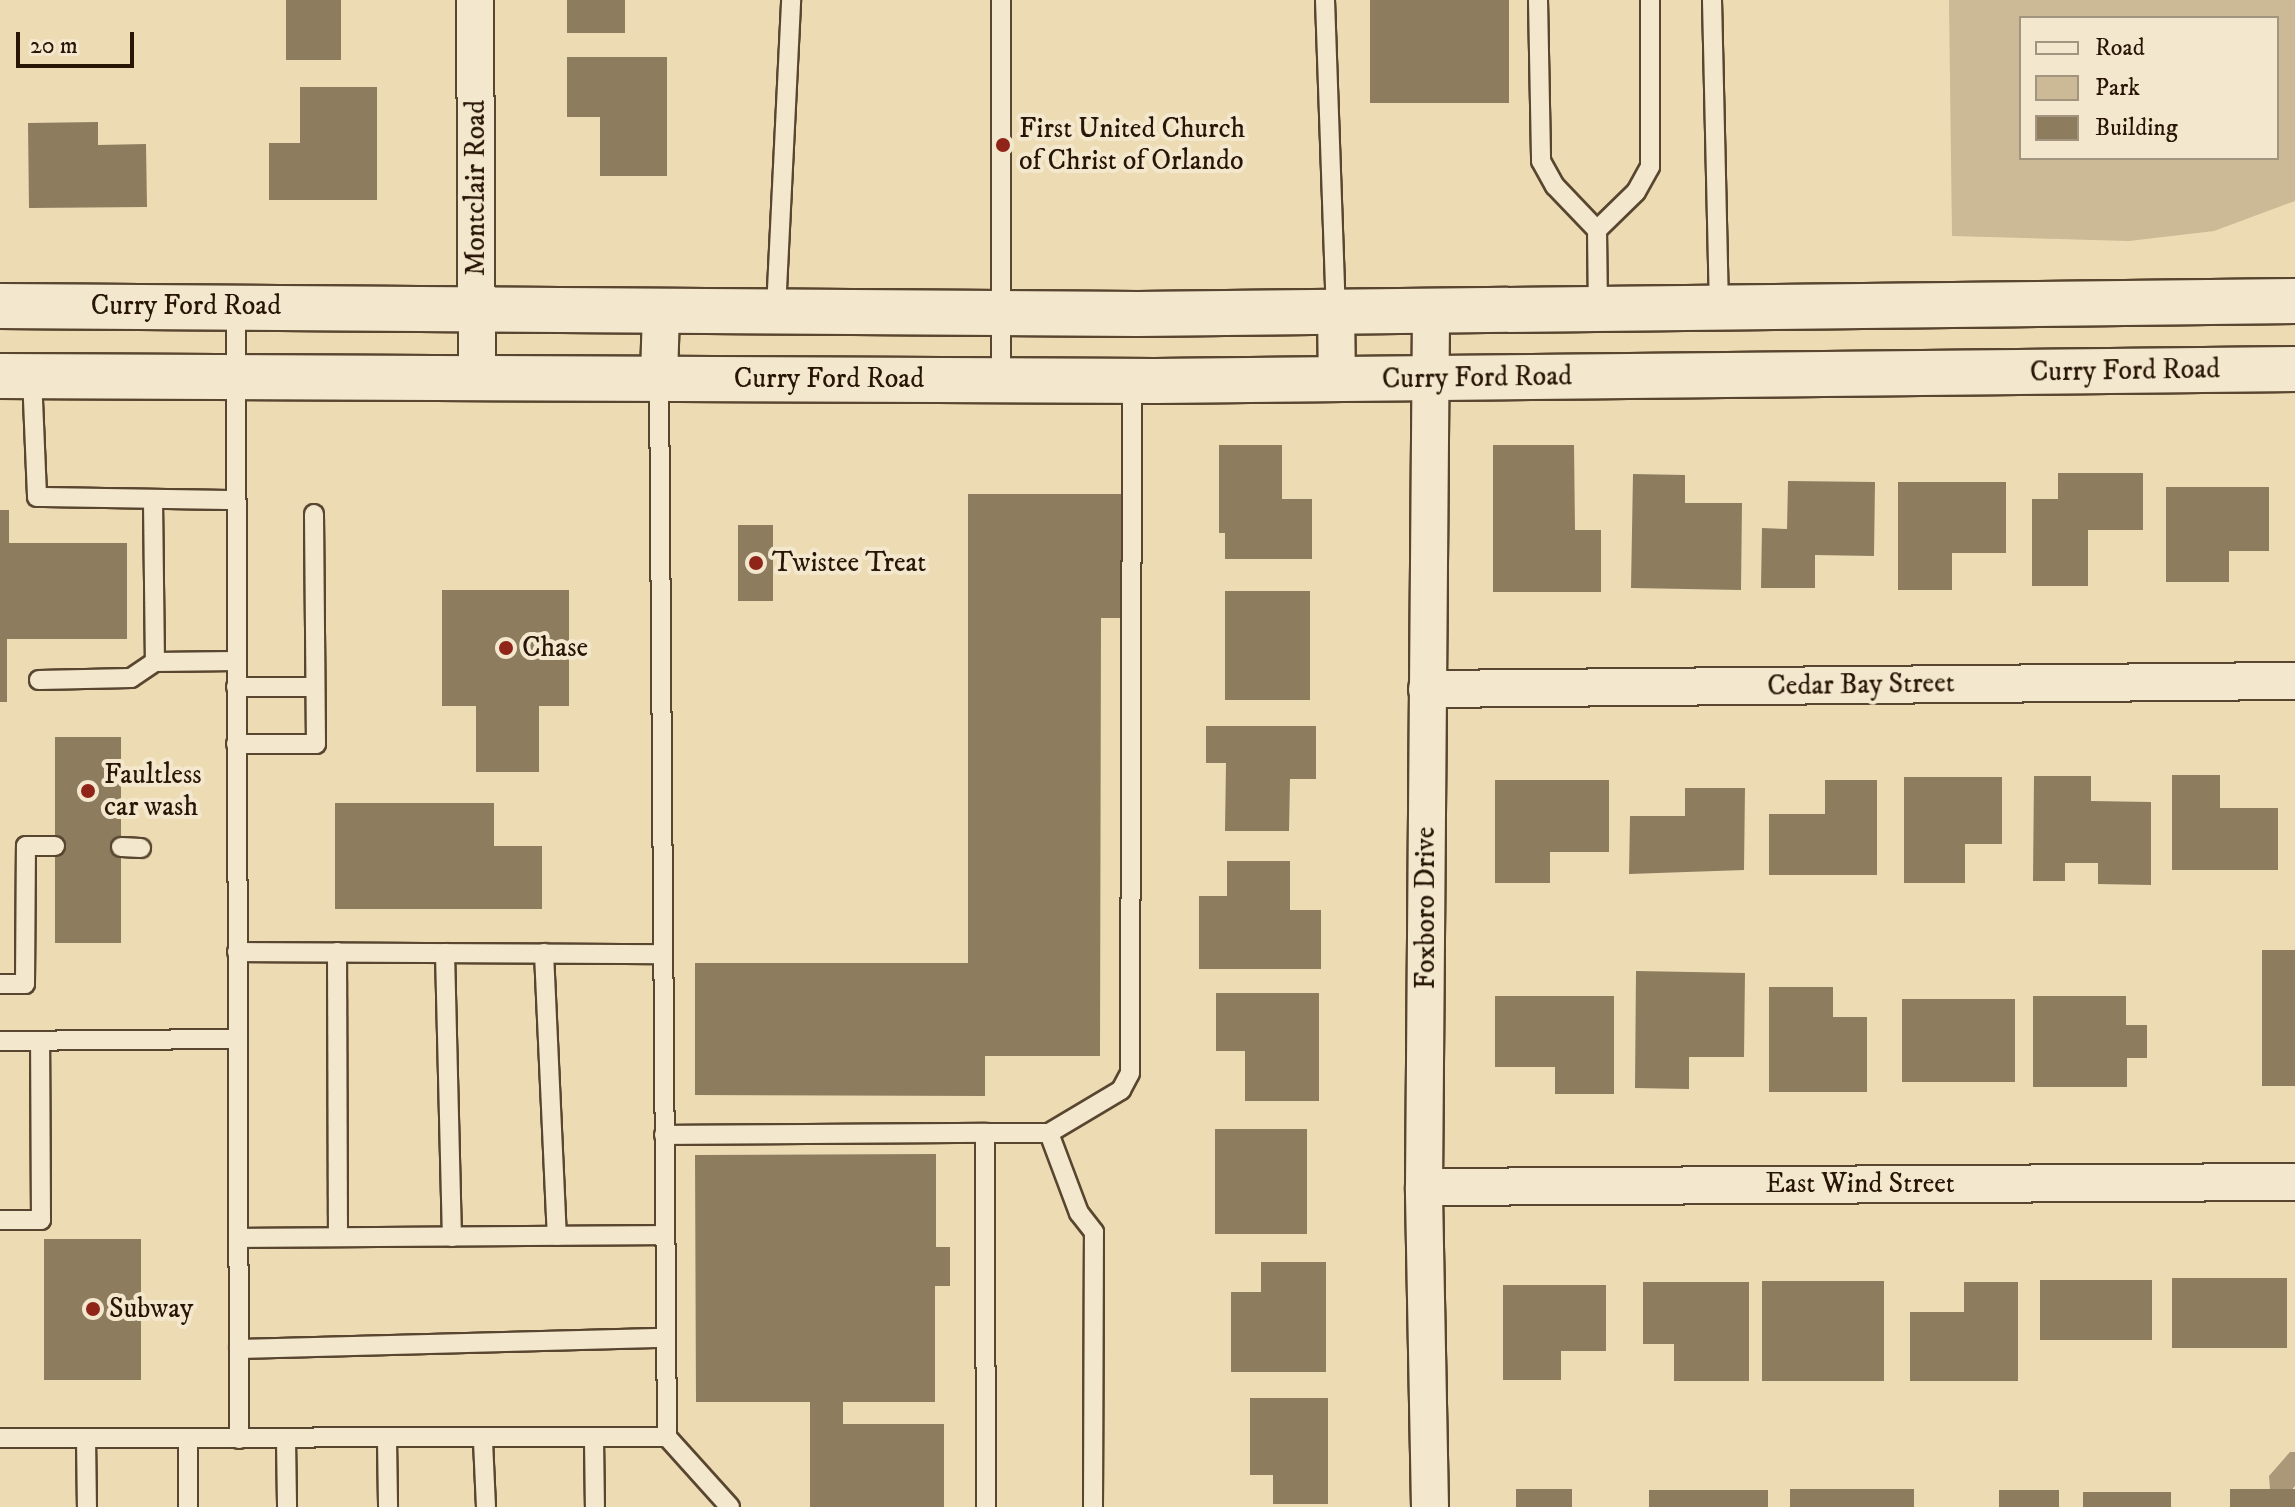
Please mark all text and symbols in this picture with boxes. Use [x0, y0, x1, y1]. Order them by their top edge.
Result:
scale bar [20, 16, 138, 66]
legend [2019, 16, 2279, 160]
text: 20 m [30, 31, 78, 61]
text: Road [2095, 33, 2145, 63]
text: Park [2095, 73, 2140, 103]
street label: Montclair Road [459, 100, 493, 276]
place label: First United Church of Christ of Orlando [1019, 112, 1245, 178]
text: Building [2095, 113, 2178, 143]
marker: First United Church of Christ of Orlando [994, 136, 1012, 154]
street label: Curry Ford Road [91, 289, 281, 323]
street label: Curry Ford Road [2030, 353, 2220, 389]
street label: Curry Ford Road [1382, 360, 1572, 396]
street label: Curry Ford Road [734, 362, 924, 396]
place label: Twistee Treat [772, 546, 926, 580]
marker: Twistee Treat [747, 554, 765, 572]
place label: Chase [522, 631, 588, 665]
marker: Chase [497, 639, 515, 657]
street label: Cedar Bay Street [1767, 667, 1955, 703]
place label: Faultless car wash [104, 758, 202, 824]
marker: Faultless car wash [79, 782, 97, 800]
street label: Foxboro Drive [1409, 827, 1443, 989]
street label: East Wind Street [1765, 1167, 1955, 1201]
place label: Subway [109, 1292, 193, 1326]
marker: Subway [84, 1300, 102, 1318]

